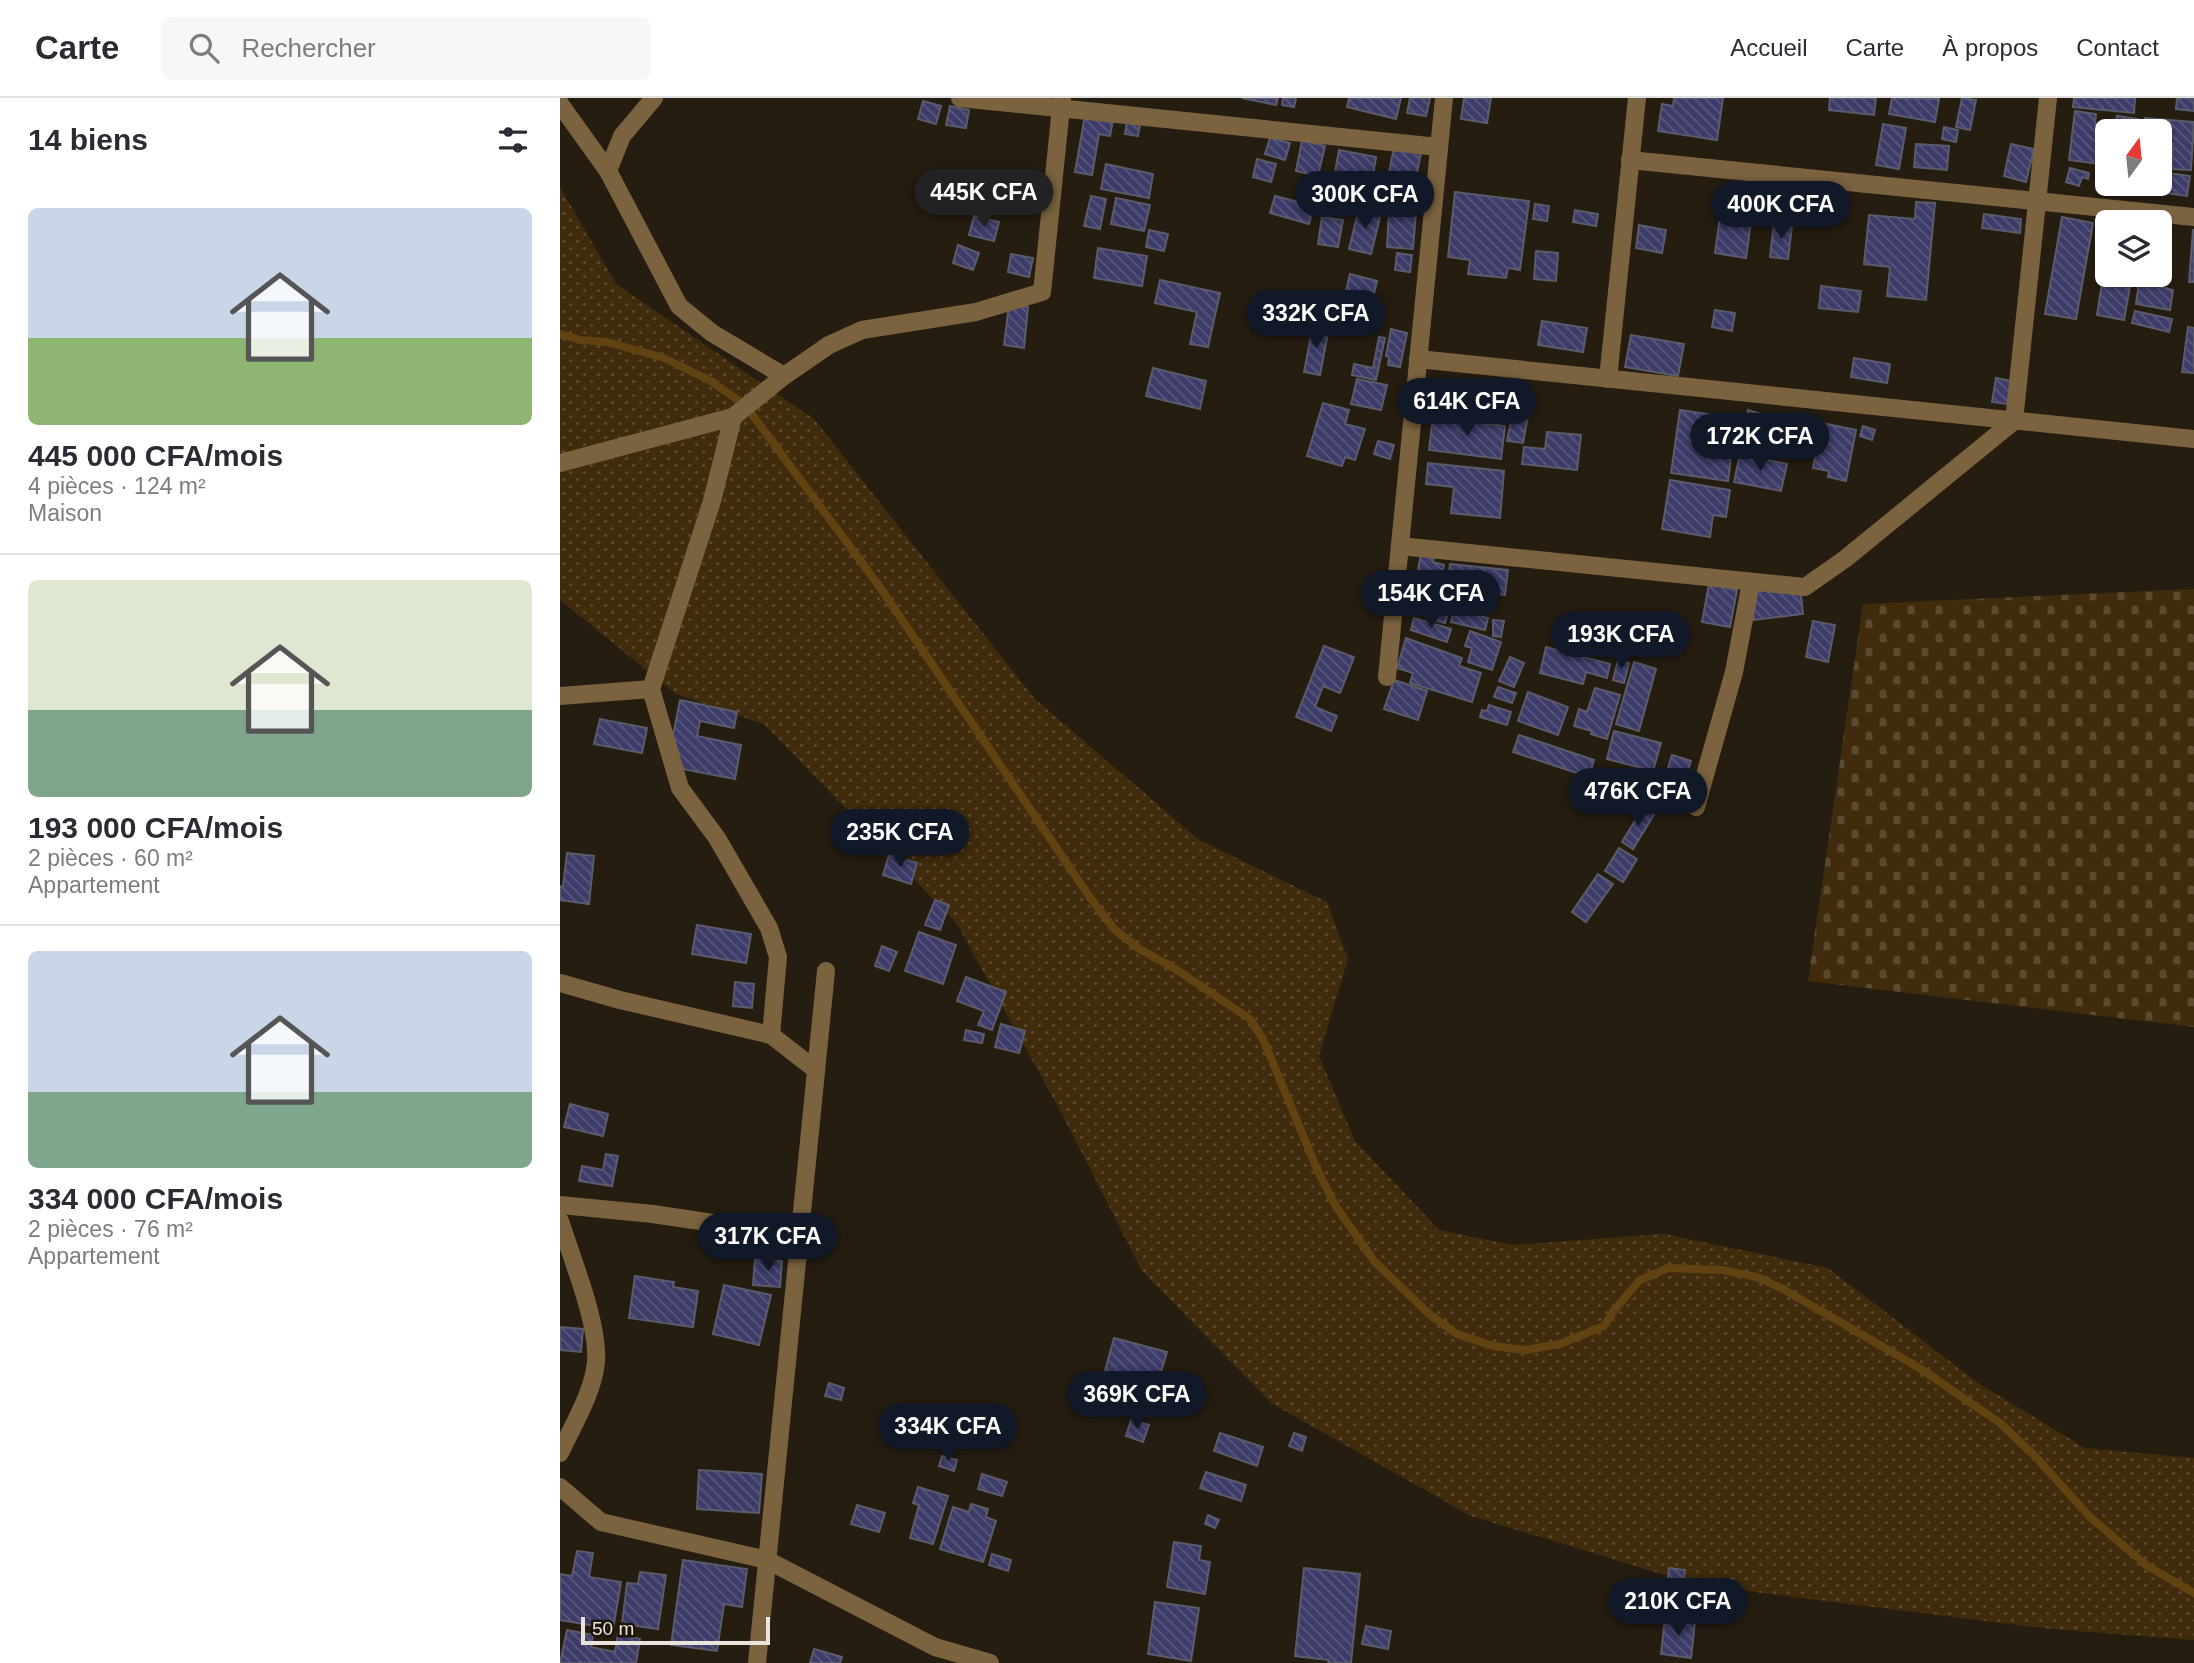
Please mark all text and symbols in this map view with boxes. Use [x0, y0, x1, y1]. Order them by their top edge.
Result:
search box [161, 17, 651, 80]
text: Carte [35, 29, 119, 66]
icon: search [185, 29, 223, 67]
text: Rechercher [241, 33, 376, 63]
text: Accueil [1730, 34, 1808, 61]
text: Carte [1846, 34, 1904, 61]
text: À propos [1942, 34, 2038, 61]
text: Contact [2076, 34, 2159, 61]
north arrow [2095, 119, 2172, 196]
map controls [2095, 119, 2172, 287]
icon: filters [494, 121, 532, 159]
text: 14 biens [28, 123, 148, 156]
pin: 445K CFA [912, 170, 1056, 229]
pin: 300K CFA [1293, 172, 1437, 231]
text: 445K CFA [930, 179, 1038, 205]
text: 300K CFA [1311, 181, 1419, 207]
pin: 400K CFA [1709, 181, 1853, 241]
text: 400K CFA [1727, 191, 1835, 217]
button: layers [2095, 210, 2172, 287]
icon: home [217, 254, 343, 380]
pin: 332K CFA [1244, 290, 1388, 350]
text: 332K CFA [1262, 300, 1370, 326]
pin: 614K CFA [1395, 378, 1539, 438]
text: 614K CFA [1413, 388, 1521, 414]
pin: 172K CFA [1688, 414, 1832, 473]
text: 172K CFA [1706, 423, 1814, 449]
text: 445 000 CFA/mois [28, 439, 283, 472]
text: 4 pièces · 124 m² [28, 473, 206, 499]
text: Maison [28, 500, 102, 526]
pin: 154K CFA [1359, 570, 1503, 630]
text: 154K CFA [1377, 580, 1485, 606]
pin: 193K CFA [1549, 612, 1693, 671]
text: 193K CFA [1567, 621, 1675, 647]
icon: home [217, 626, 343, 752]
pin: 476K CFA [1566, 768, 1710, 828]
text: 476K CFA [1584, 778, 1692, 804]
pin: 235K CFA [828, 810, 972, 869]
text: 193 000 CFA/mois [28, 811, 283, 844]
text: 235K CFA [846, 819, 954, 845]
text: 2 pièces · 60 m² [28, 845, 193, 871]
text: Appartement [28, 872, 160, 898]
icon: home [217, 997, 343, 1123]
text: 334 000 CFA/mois [28, 1182, 283, 1215]
pin: 317K CFA [696, 1214, 840, 1273]
text: 2 pièces · 76 m² [28, 1216, 193, 1242]
text: 317K CFA [714, 1223, 822, 1249]
text: Appartement [28, 1243, 160, 1269]
pin: 369K CFA [1065, 1372, 1209, 1431]
text: 369K CFA [1083, 1381, 1191, 1407]
pin: 334K CFA [876, 1404, 1020, 1463]
text: 334K CFA [894, 1413, 1002, 1439]
pin: 210K CFA [1606, 1578, 1750, 1638]
text: 210K CFA [1624, 1588, 1732, 1614]
scale bar [581, 1614, 770, 1646]
text: 50 m [592, 1618, 634, 1639]

